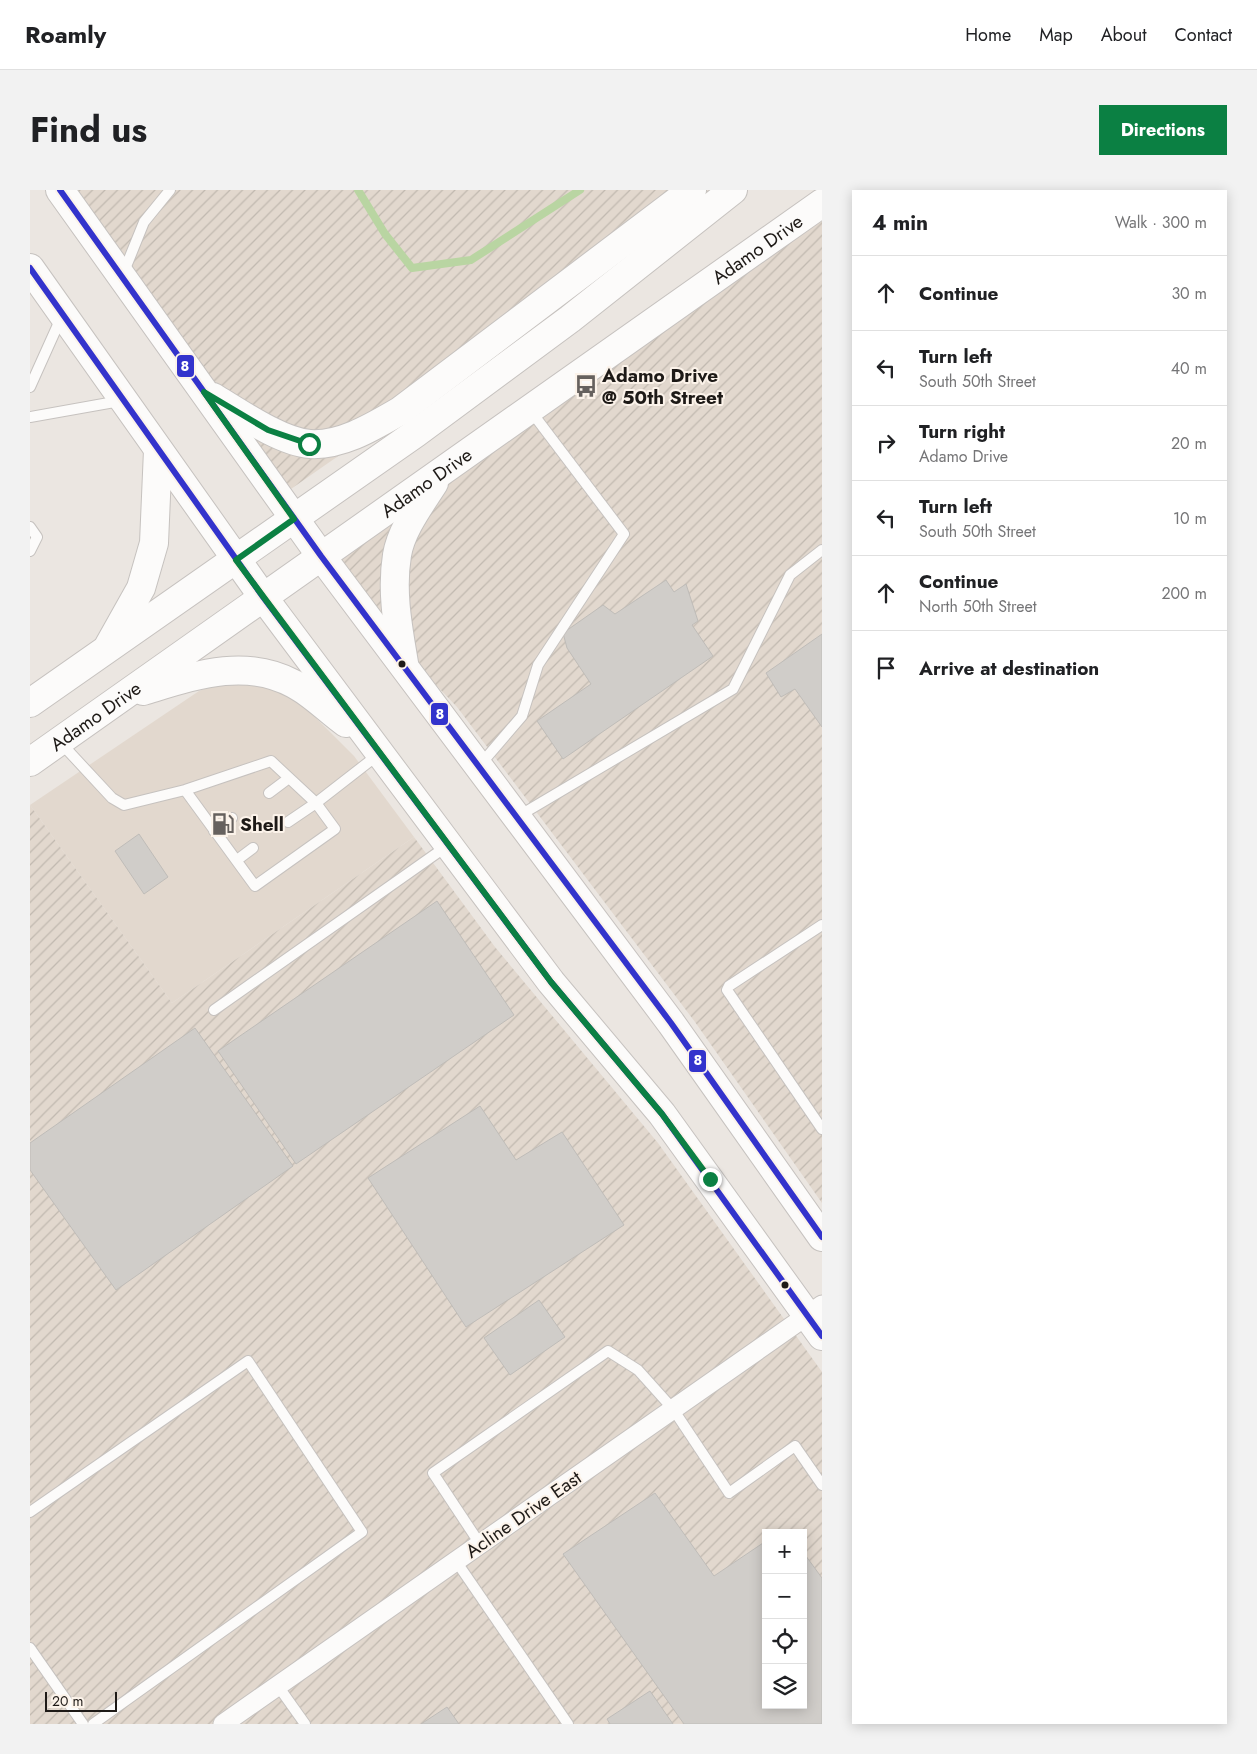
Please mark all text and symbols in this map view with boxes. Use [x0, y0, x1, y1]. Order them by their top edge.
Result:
text: Roamly [25, 17, 106, 52]
text: Home [965, 22, 1011, 48]
text: Map [1039, 22, 1073, 48]
text: About [1101, 22, 1146, 48]
text: Contact [1174, 22, 1232, 48]
text: Find us [30, 105, 147, 155]
button: Directions [1099, 105, 1227, 155]
street label: Adamo Drive [706, 208, 809, 291]
text: 4 min [872, 208, 928, 238]
text: Walk · 300 m [1115, 211, 1207, 234]
icon: ahead [872, 279, 900, 307]
text: Continue [919, 280, 998, 307]
text: 30 m [1171, 282, 1207, 305]
text: Turn left [919, 343, 992, 370]
line badge: 8 [176, 354, 195, 378]
icon: left [872, 354, 900, 382]
text: 8 [181, 356, 190, 376]
text: 40 m [1171, 357, 1207, 380]
place label: Adamo Drive @ 50th Street [601, 362, 723, 411]
text: South 50th Street [919, 370, 1036, 393]
bus stop icon: Adamo Drive @ 50th Street [573, 373, 599, 399]
text: Turn right [919, 418, 1005, 445]
icon: right [872, 429, 900, 457]
text: 20 m [1171, 432, 1207, 455]
route start [298, 433, 321, 456]
street label: Adamo Drive [376, 441, 478, 524]
text: Adamo Drive [919, 445, 1008, 468]
text: Turn left [919, 493, 992, 520]
icon: left [872, 504, 900, 532]
text: 10 m [1173, 507, 1207, 530]
text: South 50th Street [919, 520, 1036, 543]
text: Continue [919, 568, 998, 595]
icon: ahead [872, 579, 900, 607]
text: 200 m [1161, 582, 1207, 605]
text: North 50th Street [919, 595, 1037, 618]
icon: arrive [872, 654, 900, 682]
text: Arrive at destination [919, 655, 1099, 682]
unlabelled marker [397, 659, 407, 669]
street label: Adamo Drive [45, 675, 147, 758]
line badge: 8 [430, 702, 449, 726]
text: 8 [436, 704, 445, 724]
fuel station icon: Shell [210, 811, 236, 837]
place label: Shell [240, 811, 284, 838]
line badge: 8 [688, 1049, 707, 1073]
text: 8 [694, 1050, 703, 1070]
route end [699, 1168, 722, 1191]
unlabelled marker [780, 1280, 790, 1290]
street label: Acline Drive East [460, 1464, 587, 1565]
map controls [762, 1529, 807, 1709]
button: + [762, 1529, 807, 1574]
button: − [762, 1574, 807, 1619]
button: locate [762, 1619, 807, 1664]
button: layers [762, 1664, 807, 1709]
scale bar [45, 1689, 118, 1712]
text: 20 m [52, 1691, 84, 1711]

